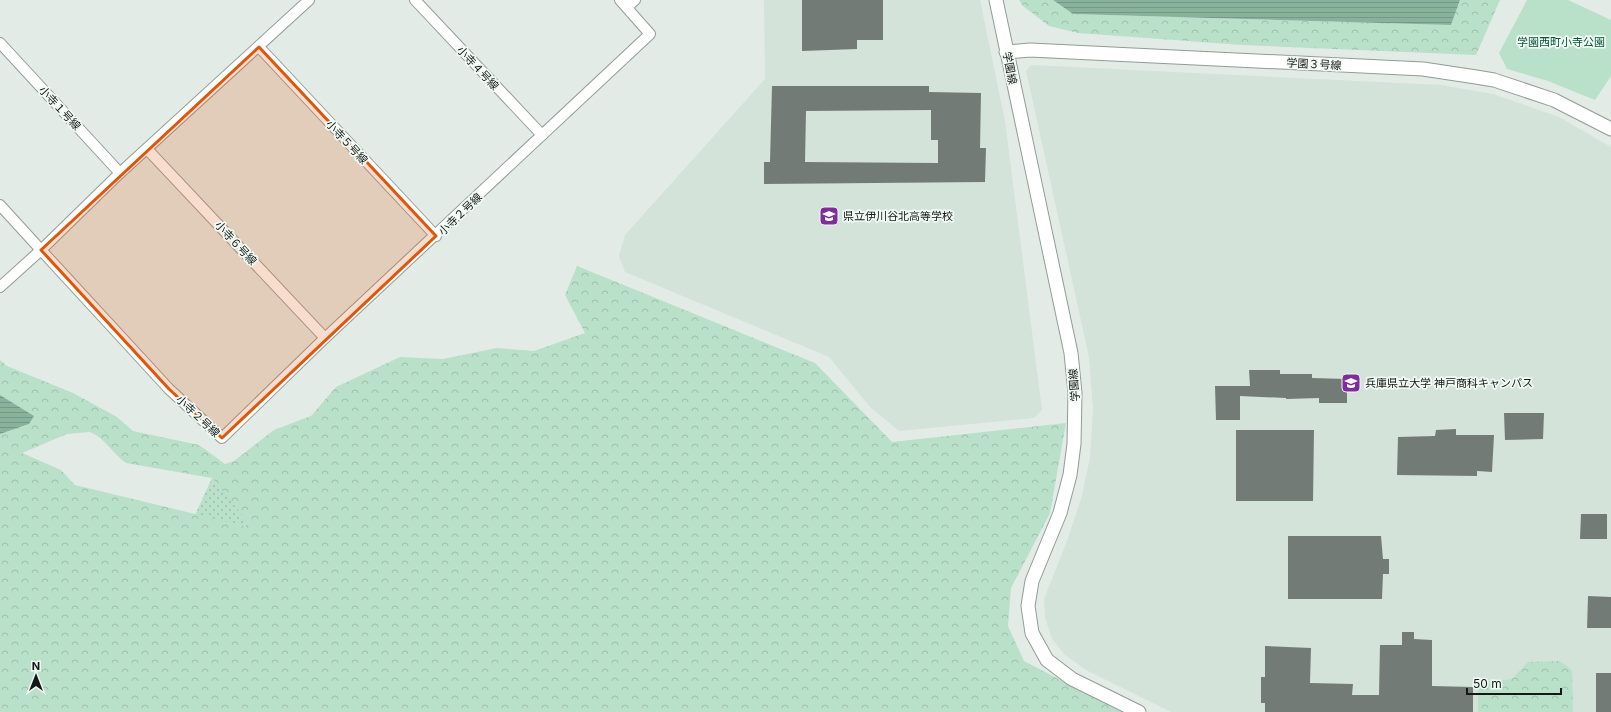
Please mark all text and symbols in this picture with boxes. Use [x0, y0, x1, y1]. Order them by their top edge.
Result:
park label: 学園西町小寺公園 [1517, 35, 1605, 49]
street label: 小寺４号線 [454, 43, 502, 93]
street label: 学園線 [1000, 50, 1020, 86]
street label: 学園３号線 [1286, 56, 1342, 72]
street label: 小寺１号線 [36, 83, 84, 133]
street label: 小寺５号線 [323, 117, 371, 167]
street label: 小寺２号線 [435, 190, 485, 238]
school or university icon: 県立伊川谷北高等学校 [818, 205, 840, 227]
place label: 県立伊川谷北高等学校 [843, 209, 953, 223]
street label: 小寺６号線 [212, 218, 260, 268]
street label: 学園線 [1066, 368, 1082, 402]
school or university icon: 兵庫県立大学 神戸商科キャンパス [1340, 372, 1362, 394]
place label: 兵庫県立大学 神戸商科キャンパス [1365, 376, 1533, 390]
street label: 小寺２号線 [173, 392, 223, 440]
north arrow [16, 656, 56, 696]
text: N [32, 659, 40, 673]
scale bar [1467, 670, 1561, 696]
text: 50 m [1473, 676, 1502, 691]

